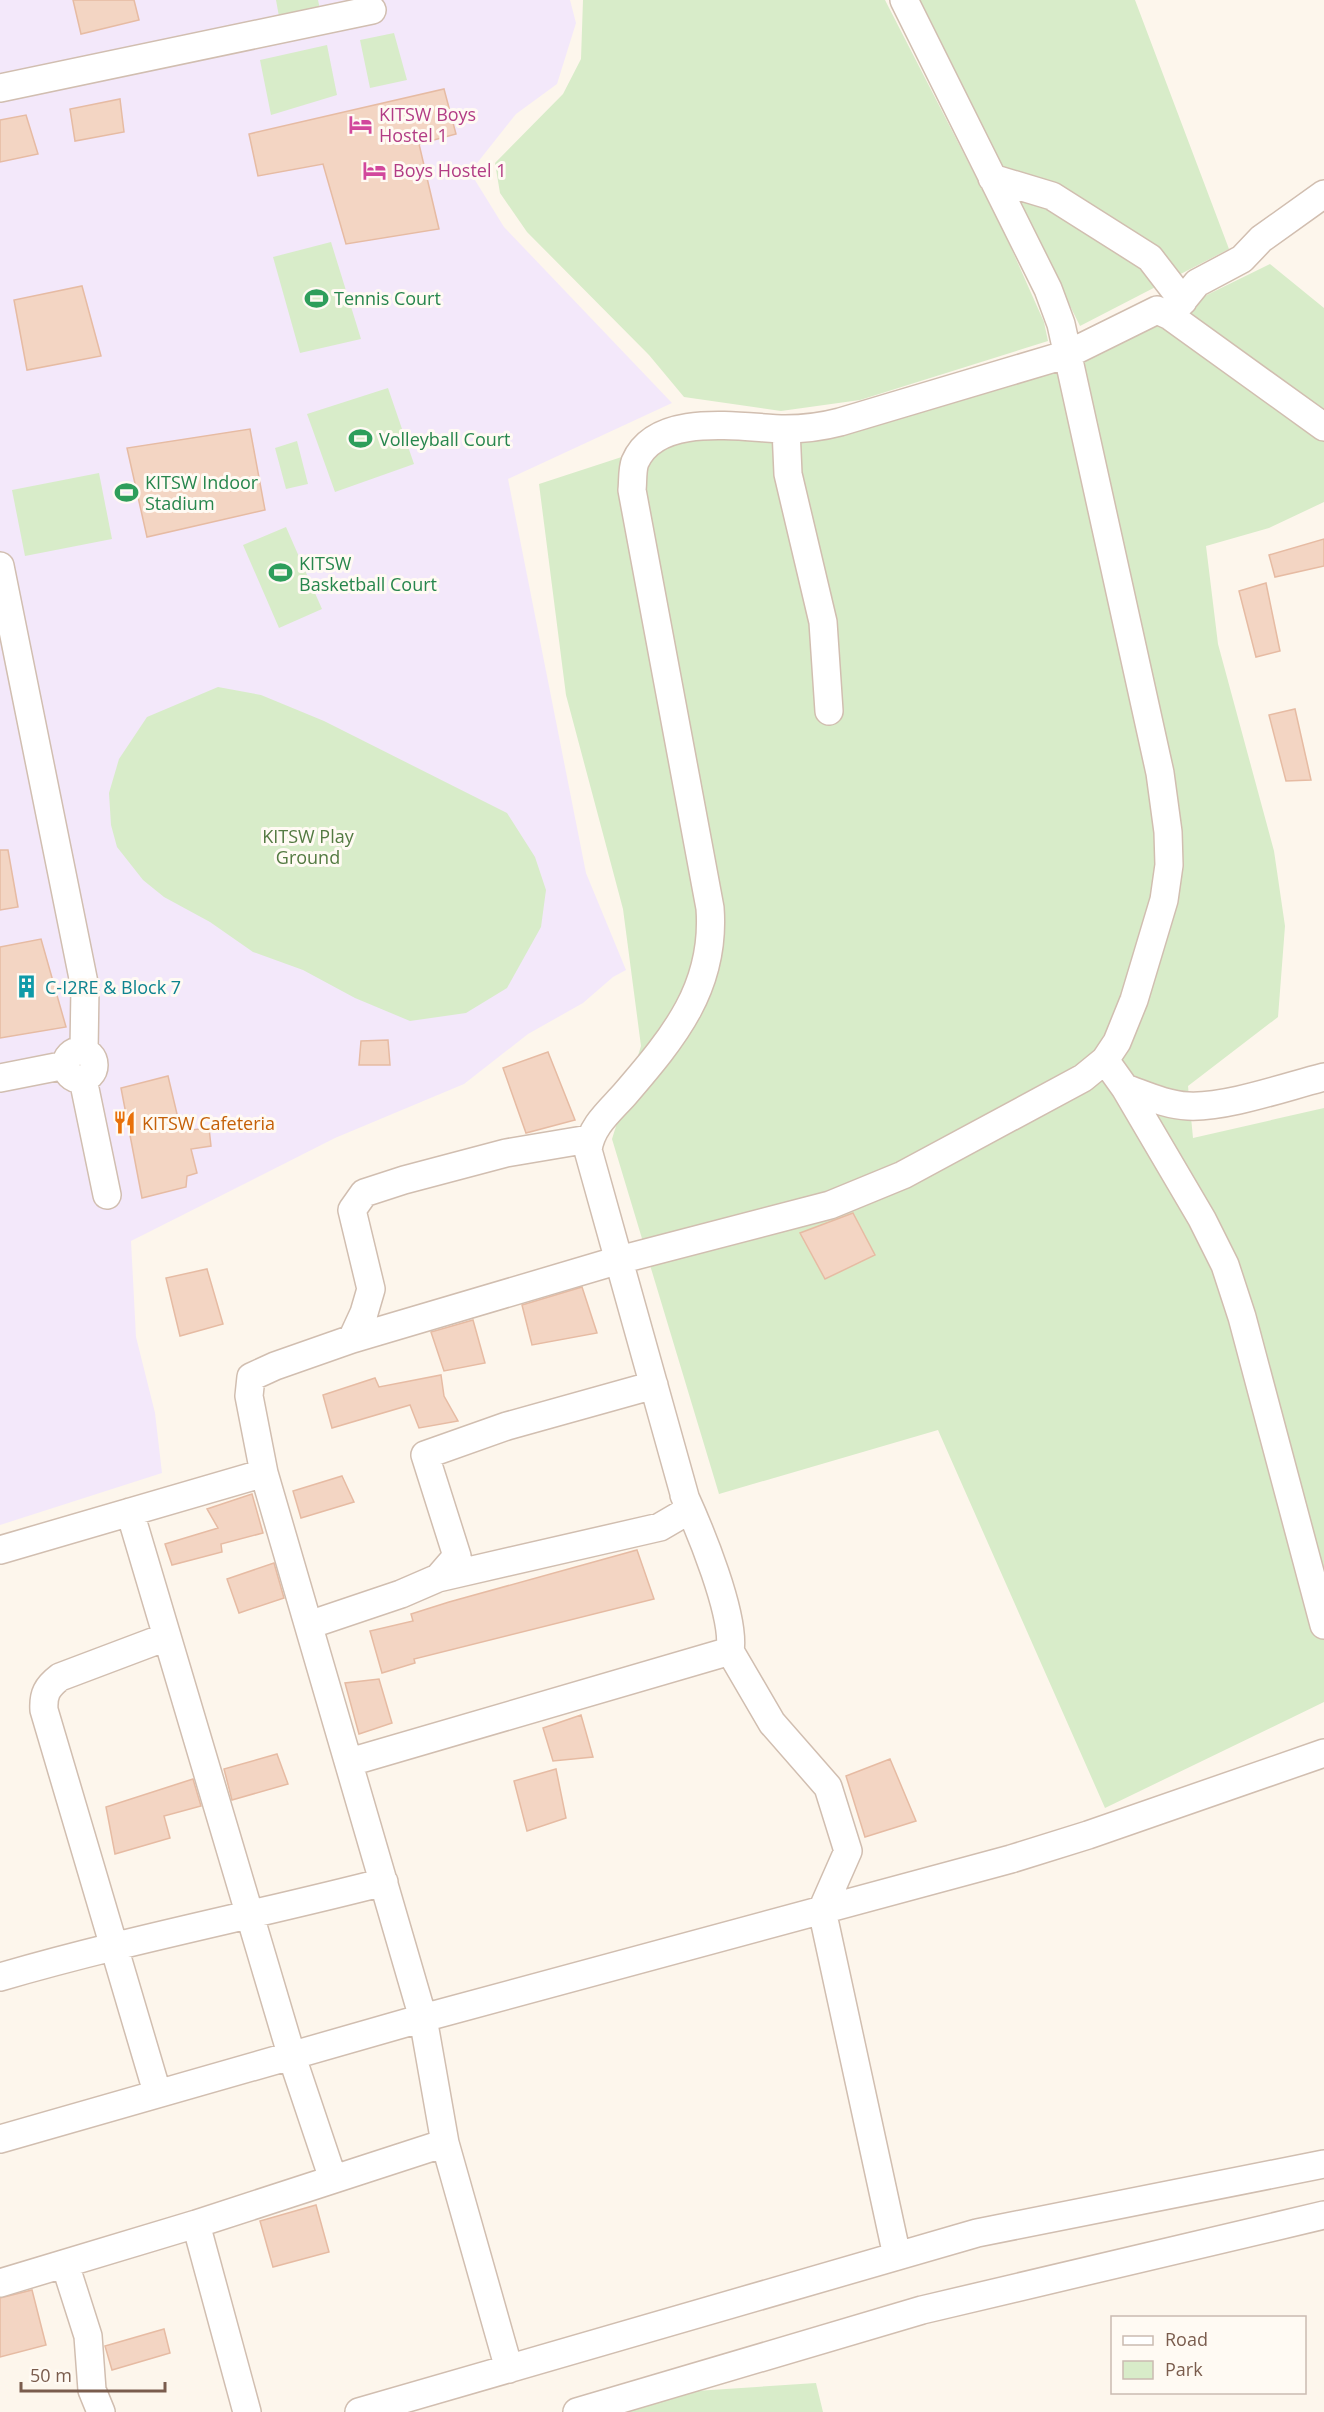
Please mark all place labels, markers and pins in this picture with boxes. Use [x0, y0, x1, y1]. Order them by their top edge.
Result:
place label: KITSW Boys Hostel 1 [379, 102, 476, 147]
hotel icon: KITSW Boys Hostel 1 [348, 111, 374, 137]
hotel icon: Boys Hostel 1 [362, 157, 388, 183]
place label: Boys Hostel 1 [393, 158, 506, 182]
sports icon: Tennis Court [303, 285, 329, 311]
place label: Tennis Court [334, 286, 441, 310]
sports icon: Volleyball Court [348, 426, 374, 452]
place label: Volleyball Court [379, 427, 511, 451]
place label: KITSW Indoor Stadium [145, 470, 259, 515]
sports icon: KITSW Indoor Stadium [114, 479, 140, 505]
place label: KITSW Basketball Court [299, 551, 437, 596]
sports icon: KITSW Basketball Court [268, 560, 294, 586]
building icon: C-I2RE & Block 7 [14, 974, 40, 1000]
place label: C-I2RE & Block 7 [45, 975, 181, 999]
restaurant icon: KITSW Cafeteria [111, 1110, 137, 1136]
place label: KITSW Cafeteria [142, 1111, 275, 1135]

